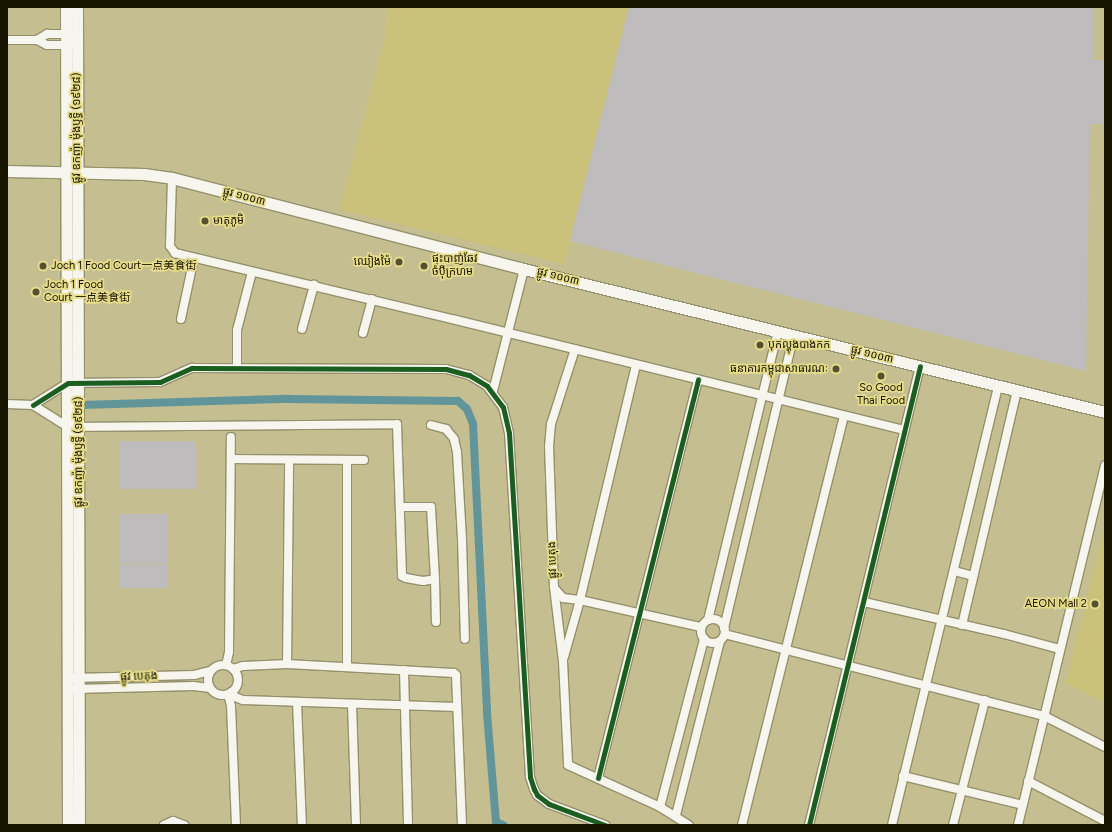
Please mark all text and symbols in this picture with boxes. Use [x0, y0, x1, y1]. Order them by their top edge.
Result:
street label: ផ្លូវ ឧកញ៉ា ម៉ុងឫទ្ធី (១៩២៨) [70, 73, 84, 183]
street label: ផ្លូវ ១០០៣ [221, 185, 267, 209]
place label: មាតុភូមិ [213, 214, 244, 228]
marker: មាតុភូមិ [200, 216, 210, 226]
place label: ផ្ទះបាញ់ឆែវ ចំប៉ីក្រហម [432, 253, 478, 279]
place label: ឈៀងម៉ៃ [354, 255, 391, 269]
marker: ឈៀងម៉ៃ [394, 257, 404, 267]
place label: Joch 1 Food Court一点美食街 [51, 259, 196, 273]
marker: Joch 1 Food Court一点美食街 [38, 261, 48, 271]
marker: ផ្ទះបាញ់ឆែវ ចំប៉ីក្រហម [419, 261, 429, 271]
street label: ផ្លូវ ១០០៣ [535, 265, 581, 289]
place label: Joch 1 Food Court 一点美食街 [44, 279, 130, 305]
marker: Joch 1 Food Court 一点美食街 [31, 287, 41, 297]
place label: បុកល្ហុងបាងកក [768, 338, 830, 352]
marker: បុកល្ហុងបាងកក [755, 340, 765, 350]
street label: ផ្លូវ ១០០៣ [849, 343, 895, 367]
place label: ធនាគារកម្ពុជាសាធារណៈ [730, 362, 828, 376]
marker: ធនាគារកម្ពុជាសាធារណៈ [831, 364, 841, 374]
marker: So Good Thai Food [876, 371, 886, 381]
place label: So Good Thai Food [857, 382, 905, 408]
street label: ផ្លូវ ឧកញ៉ា ម៉ុងឫទ្ធី (១៩២៨) [72, 397, 86, 507]
street label: ផ្លូវ បេតុង [546, 541, 560, 579]
place label: AEON Mall 2 [1025, 597, 1087, 611]
marker: AEON Mall 2 [1090, 599, 1100, 609]
street label: ផ្លូវ បេតុង [120, 670, 158, 684]

